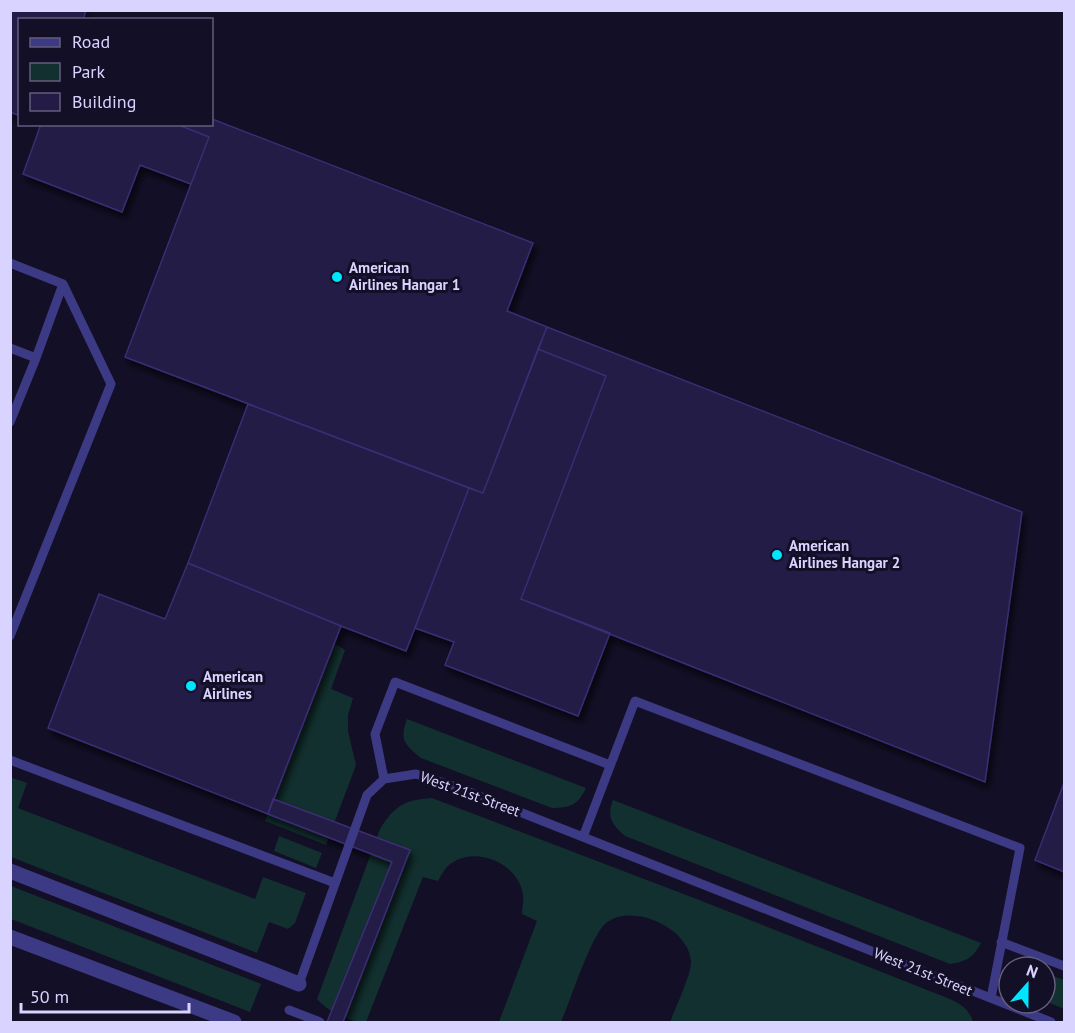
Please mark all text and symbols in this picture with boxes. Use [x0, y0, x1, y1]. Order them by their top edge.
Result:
legend [18, 18, 213, 126]
text: Road [72, 30, 110, 53]
text: Park [72, 60, 105, 83]
text: Building [72, 90, 136, 113]
place label: American Airlines Hangar 1 [349, 258, 460, 294]
marker: American Airlines Hangar 1 [330, 270, 344, 284]
place label: American Airlines Hangar 2 [789, 536, 900, 572]
marker: American Airlines Hangar 2 [770, 548, 784, 562]
place label: American Airlines [203, 667, 263, 703]
marker: American Airlines [184, 679, 198, 693]
street label: West 21st Street [418, 767, 523, 820]
street label: West 21st Street [871, 943, 975, 1000]
north arrow [997, 955, 1057, 1015]
text: N [1024, 960, 1041, 982]
scale bar [21, 976, 189, 1014]
text: 50 m [30, 985, 69, 1008]

